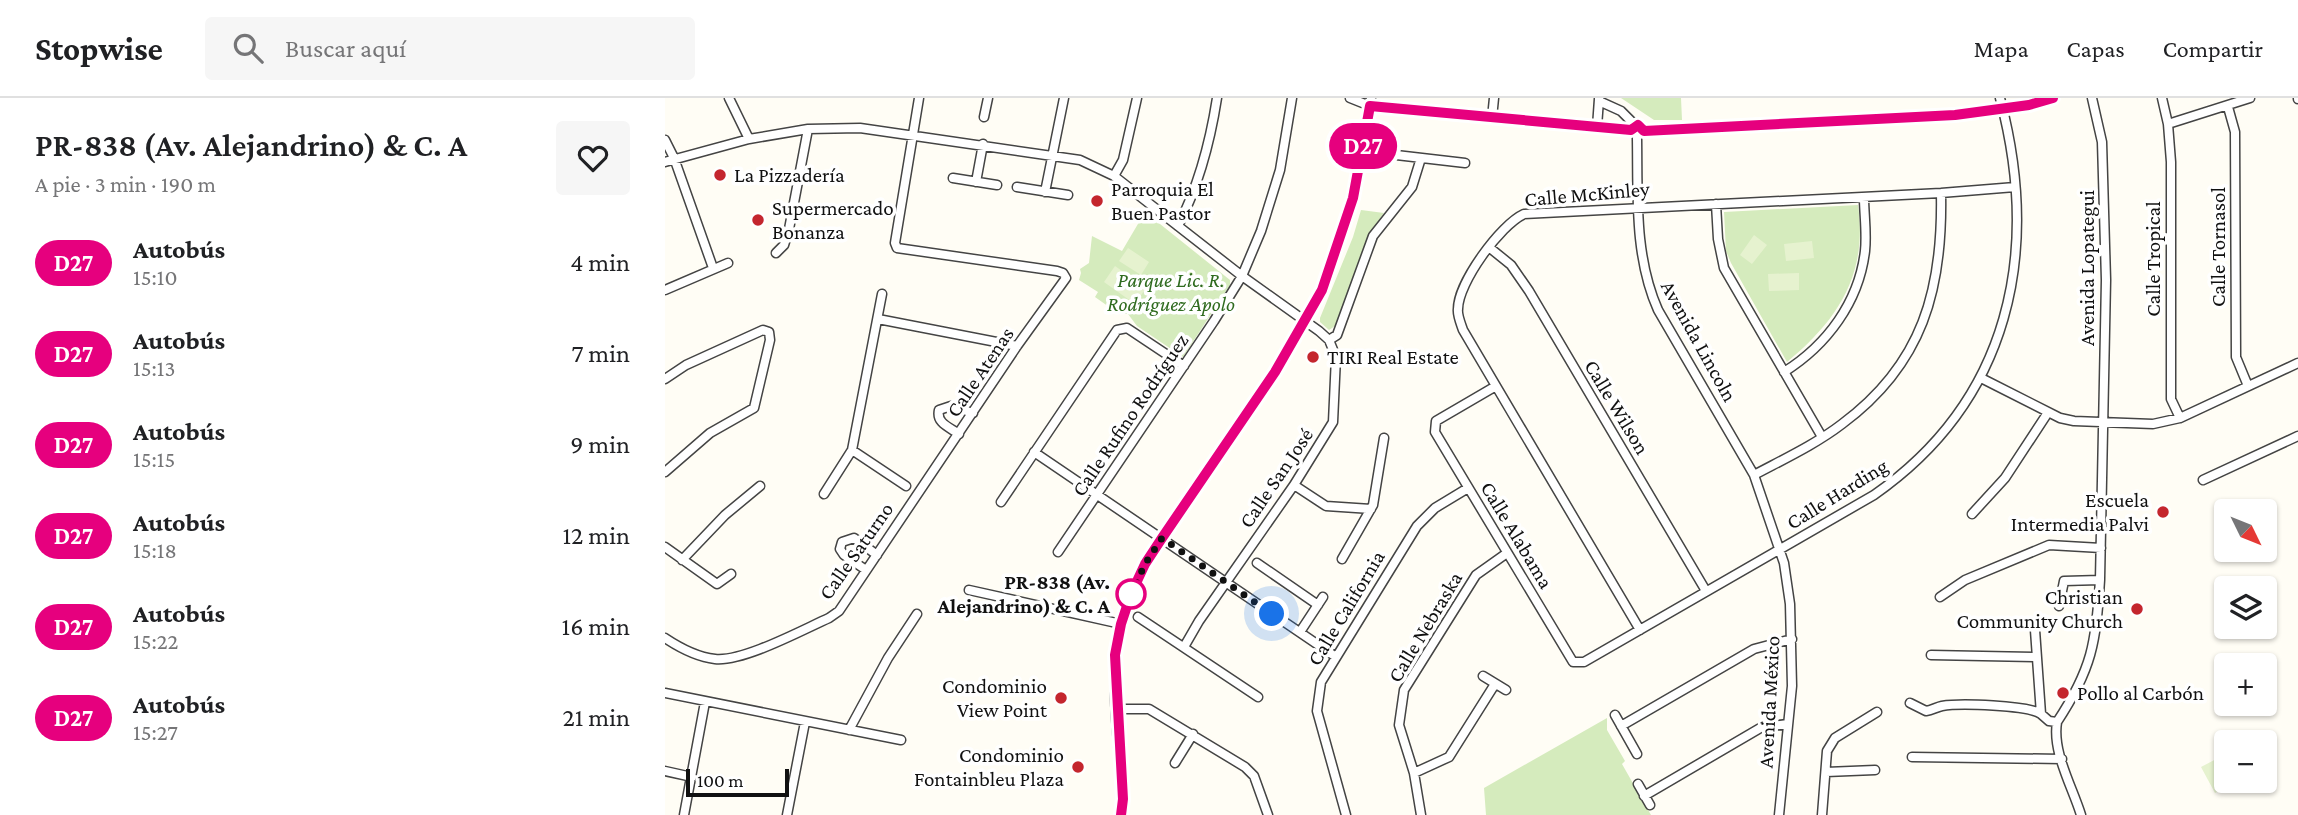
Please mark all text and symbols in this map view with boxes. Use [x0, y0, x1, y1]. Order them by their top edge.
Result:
search box [205, 17, 695, 80]
icon: search [229, 29, 267, 67]
text: Stopwise [35, 30, 163, 67]
text: Buscar aquí [285, 34, 406, 63]
text: Mapa [1974, 35, 2029, 62]
text: Capas [2067, 35, 2125, 62]
text: Compartir [2163, 35, 2263, 62]
button: heart [556, 121, 630, 195]
line badge: D27 [1323, 123, 1403, 169]
text: PR-838 (Av. Alejandrino) & C. A [35, 126, 467, 163]
text: D27 [1343, 132, 1383, 159]
place label: La Pizzadería [734, 163, 845, 187]
marker: La Pizzadería [712, 167, 728, 183]
text: A pie · 3 min · 190 m [35, 171, 216, 197]
place label: Parroquia El Buen Pastor [1111, 177, 1214, 225]
street label: Calle McKinley [1523, 177, 1651, 211]
street label: Calle Tornasol [2206, 187, 2230, 307]
street label: Avenida Lopategui [2075, 189, 2099, 346]
marker: Parroquia El Buen Pastor [1089, 193, 1105, 209]
place label: Supermercado Bonanza [772, 196, 894, 244]
street label: Calle Tropical [2141, 201, 2165, 317]
marker: Supermercado Bonanza [750, 212, 766, 228]
text: Autobús [133, 235, 225, 264]
text: 4 min [570, 248, 630, 277]
text: D27 [54, 249, 93, 276]
text: 15:10 [133, 264, 177, 290]
park label: Parque Lic. R. Rodríguez Apolo [1107, 268, 1235, 316]
street label: Avenida Lincoln [1656, 276, 1742, 406]
street label: Calle Atenas [941, 323, 1019, 421]
text: Autobús [133, 326, 225, 355]
street label: Calle Rufino Rodríguez [1067, 329, 1193, 501]
text: 7 min [571, 339, 630, 368]
text: D27 [54, 340, 93, 367]
place label: TIRI Real Estate [1327, 345, 1459, 369]
marker: TIRI Real Estate [1305, 349, 1321, 365]
text: 15:13 [133, 355, 175, 381]
street label: Calle Wilson [1579, 355, 1655, 459]
text: Autobús [133, 417, 225, 446]
street label: Calle San José [1234, 424, 1318, 532]
text: 9 min [570, 430, 630, 459]
text: D27 [54, 431, 93, 458]
text: 15:15 [133, 446, 175, 472]
street label: Calle Harding [1782, 453, 1892, 535]
street label: Calle Alabama [1476, 477, 1558, 593]
place label: Escuela Intermedia Palvi [2011, 488, 2150, 536]
street label: Calle Saturno [814, 498, 898, 604]
north arrow [2214, 499, 2277, 562]
map controls [2214, 499, 2277, 793]
marker: Escuela Intermedia Palvi [2155, 504, 2171, 520]
text: Autobús [133, 508, 225, 537]
text: 12 min [562, 521, 630, 550]
text: D27 [54, 522, 93, 549]
text: 15:18 [133, 537, 177, 563]
street label: Calle California [1302, 546, 1390, 670]
street label: Calle Nebraska [1383, 567, 1467, 687]
place label: PR-838 (Av. Alejandrino) & C. A [937, 570, 1111, 618]
button: layers [2214, 576, 2277, 639]
marker: PR-838 (Av. Alejandrino) & C. A [1116, 579, 1146, 609]
place label: Christian Community Church [1956, 585, 2123, 633]
your location [1254, 596, 1289, 631]
text: Autobús [133, 599, 225, 628]
marker: Christian Community Church [2129, 601, 2145, 617]
text: 16 min [562, 612, 630, 641]
text: D27 [54, 613, 93, 640]
text: 15:22 [133, 628, 179, 654]
street label: Avenida México [1754, 635, 1784, 769]
button: + [2214, 653, 2277, 716]
place label: Condominio View Point [942, 674, 1048, 722]
place label: Pollo al Carbón [2077, 681, 2204, 705]
marker: Pollo al Carbón [2055, 685, 2071, 701]
text: Autobús [133, 690, 225, 719]
marker: Condominio View Point [1053, 690, 1069, 706]
text: 21 min [562, 703, 630, 732]
text: D27 [54, 704, 93, 731]
text: 15:27 [133, 719, 178, 745]
button: − [2214, 730, 2277, 793]
place label: Condominio Fontainbleu Plaza [914, 743, 1064, 791]
marker: Condominio Fontainbleu Plaza [1070, 759, 1086, 775]
scale bar [686, 766, 789, 798]
text: 100 m [697, 770, 744, 791]

